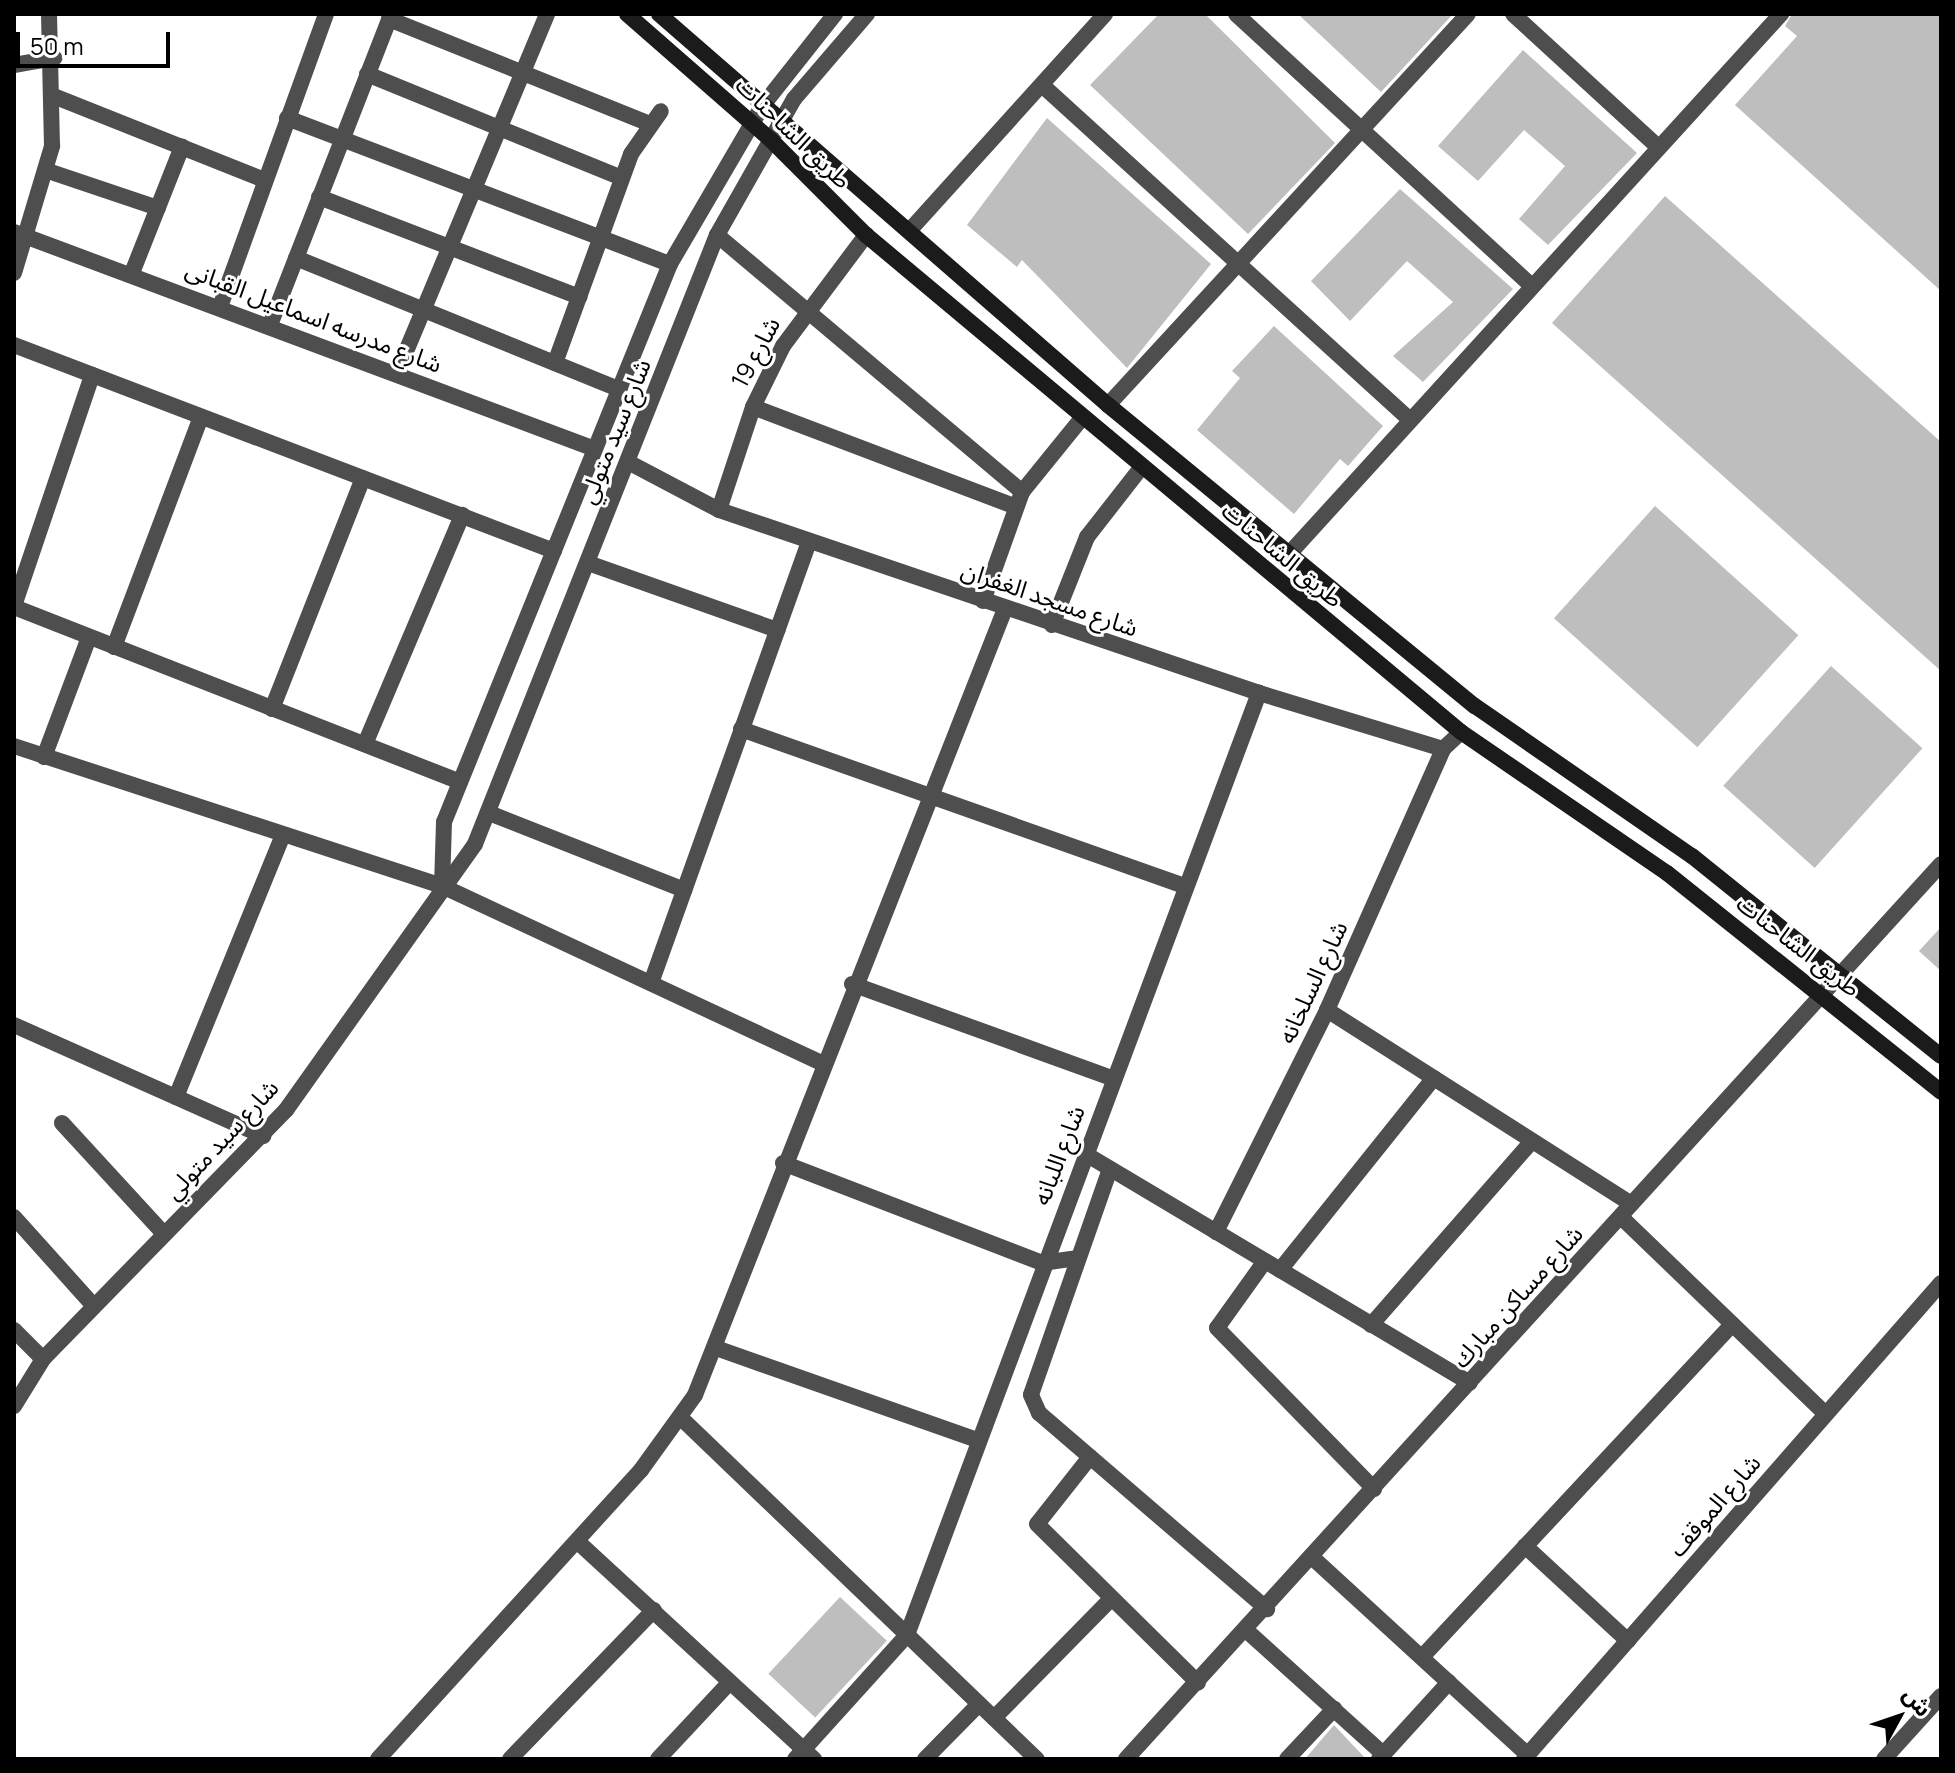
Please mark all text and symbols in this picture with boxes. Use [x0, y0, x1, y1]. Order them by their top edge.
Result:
scale bar [20, 16, 174, 66]
text: 50 m [30, 29, 84, 62]
street label: طريق الشاحنات [730, 70, 858, 194]
street label: شارع مدرسه اسماعيل القبانى [182, 254, 446, 378]
street label: شارع 19 [724, 312, 786, 392]
street label: شارع سيد متولي [572, 354, 656, 508]
street label: طريق الشاحنات [1217, 495, 1349, 613]
street label: شارع مسجد الغفران [958, 554, 1142, 642]
street label: طريق الشاحنات [1731, 888, 1867, 1002]
street label: شارع السلخانه [1271, 916, 1353, 1048]
street label: شارع سيد متولي [158, 1073, 284, 1205]
street label: شارع اللبانه [1026, 1101, 1090, 1209]
street label: شارع مساكن مبارك [1446, 1219, 1588, 1373]
street label: شارع الموقف [1662, 1448, 1766, 1562]
north arrow [1859, 1677, 1939, 1757]
text: ش [1896, 1680, 1939, 1723]

